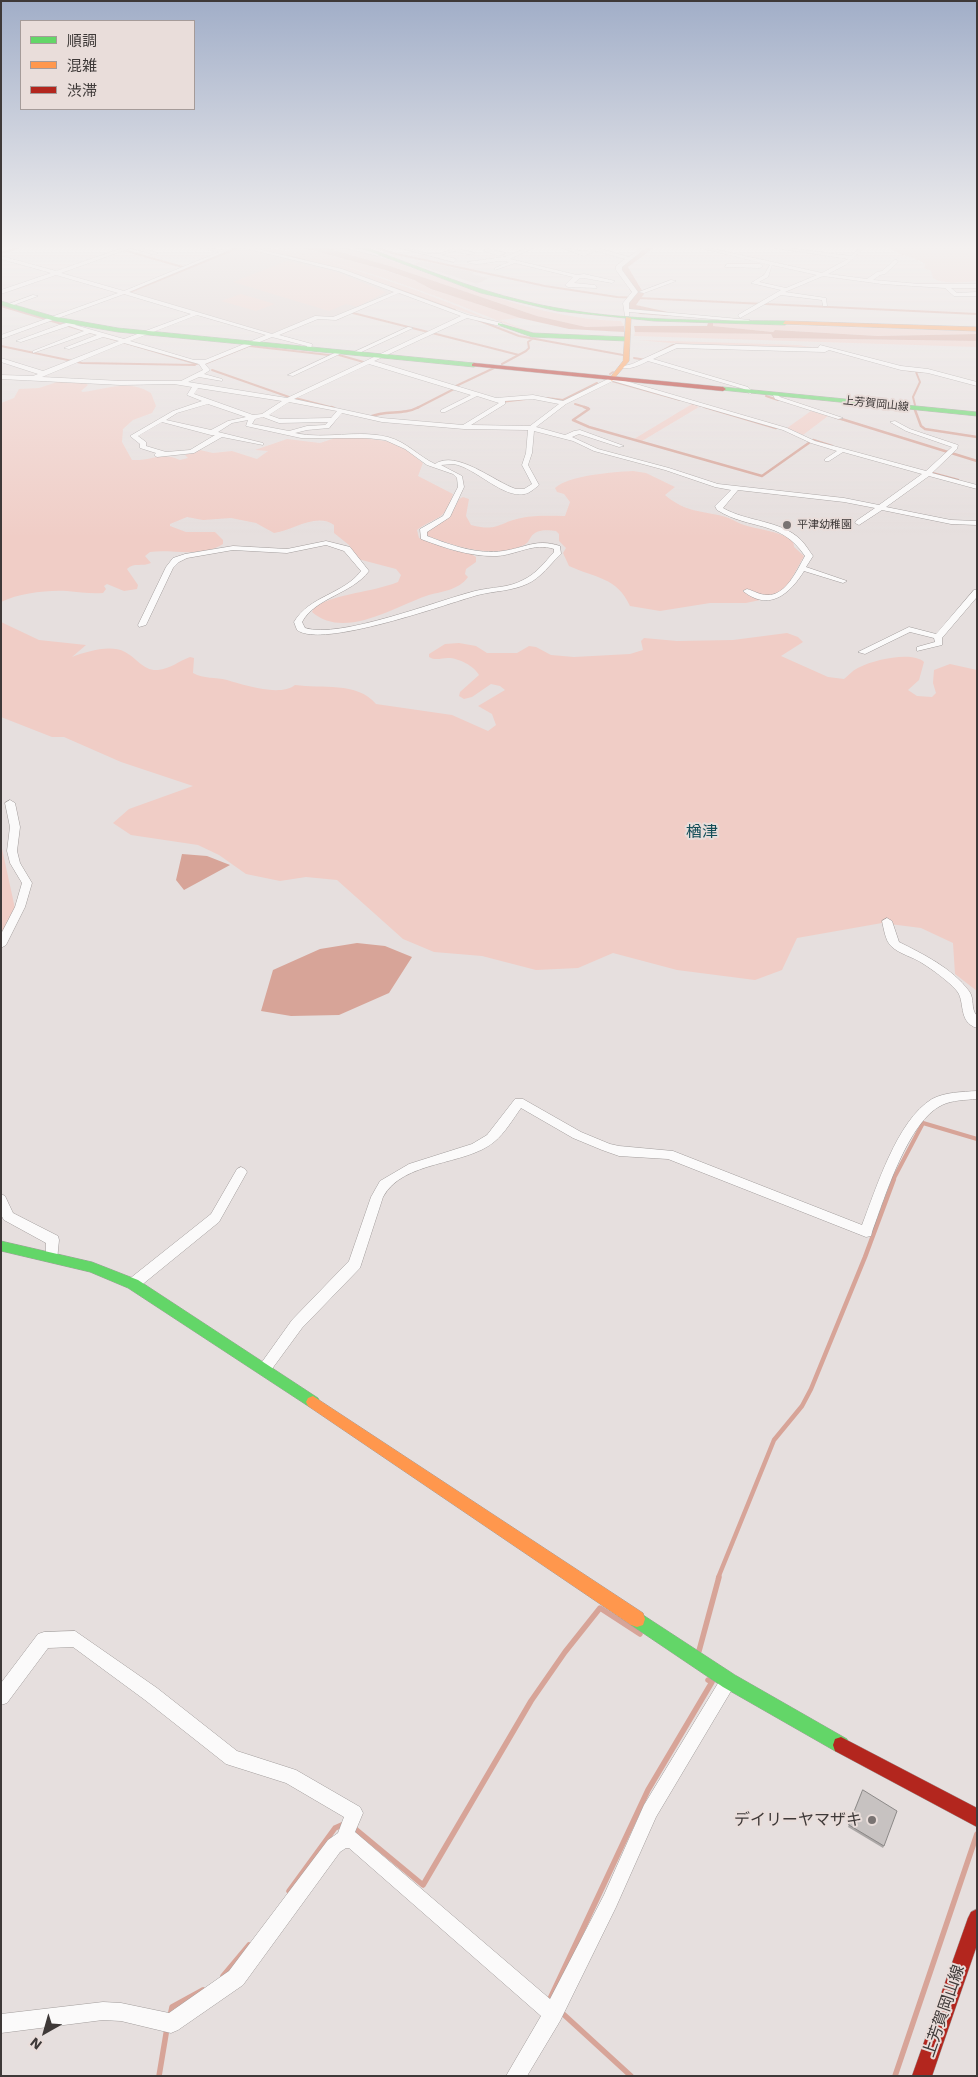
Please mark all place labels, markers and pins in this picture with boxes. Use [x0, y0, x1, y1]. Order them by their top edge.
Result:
place label: 平津幼稚園 [797, 518, 852, 532]
marker: 平津幼稚園 [781, 519, 793, 531]
place label: デイリーヤマザキ [734, 1810, 862, 1830]
marker: デイリーヤマザキ [866, 1814, 878, 1826]

